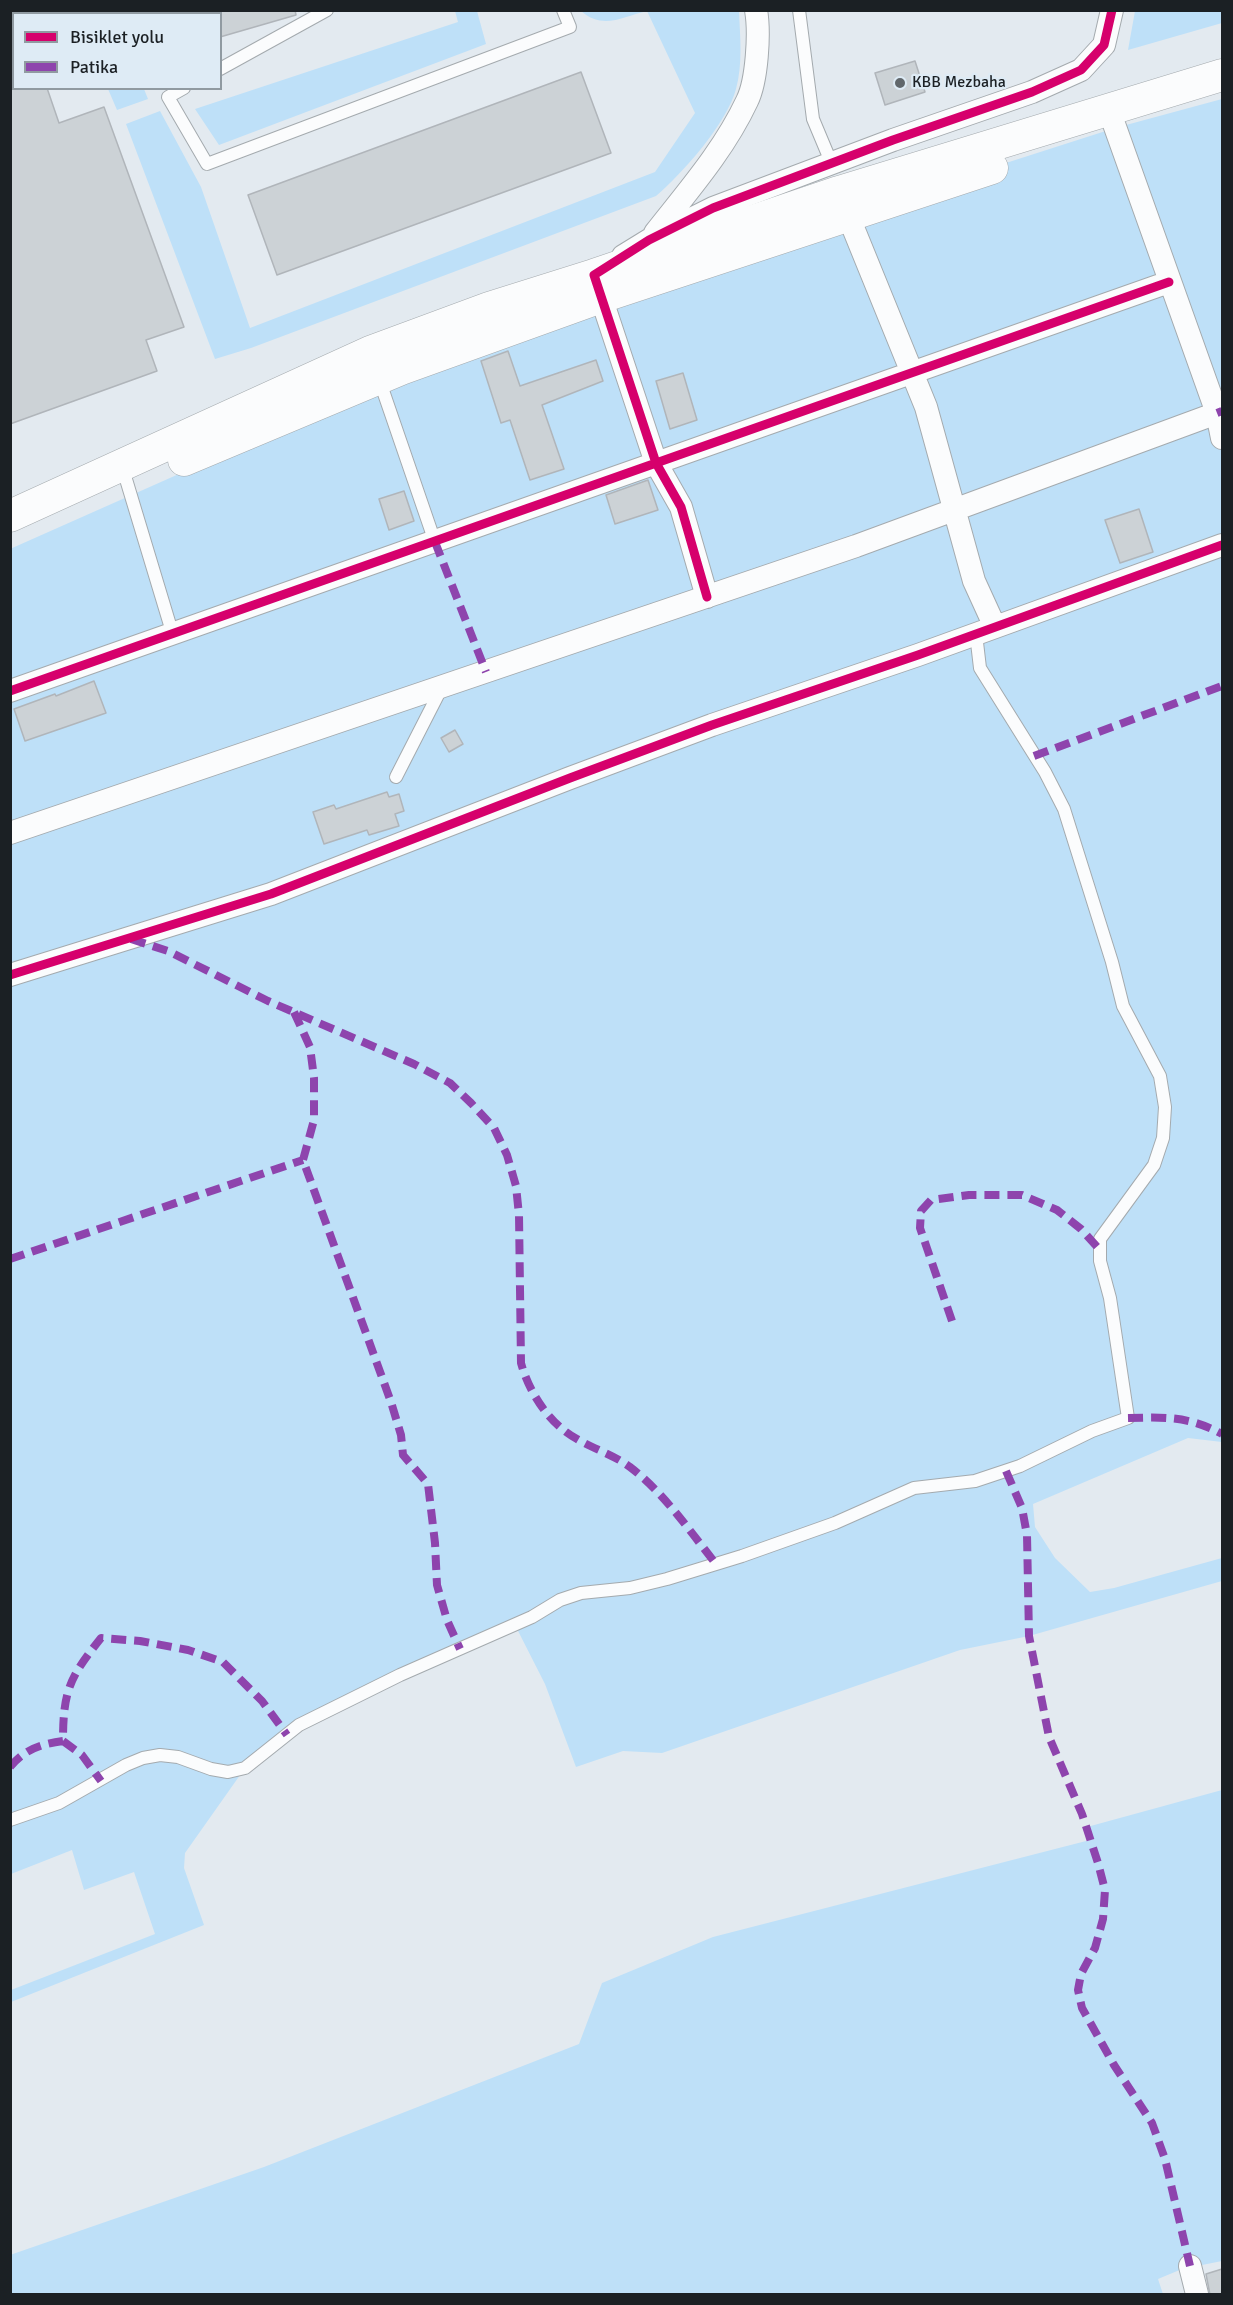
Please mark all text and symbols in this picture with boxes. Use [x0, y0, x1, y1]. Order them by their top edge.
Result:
legend [12, 12, 222, 90]
text: Bisiklet yolu [70, 26, 164, 48]
text: Patika [70, 56, 118, 78]
place label: KBB Mezbaha [912, 73, 1006, 93]
marker: KBB Mezbaha [893, 76, 907, 90]

